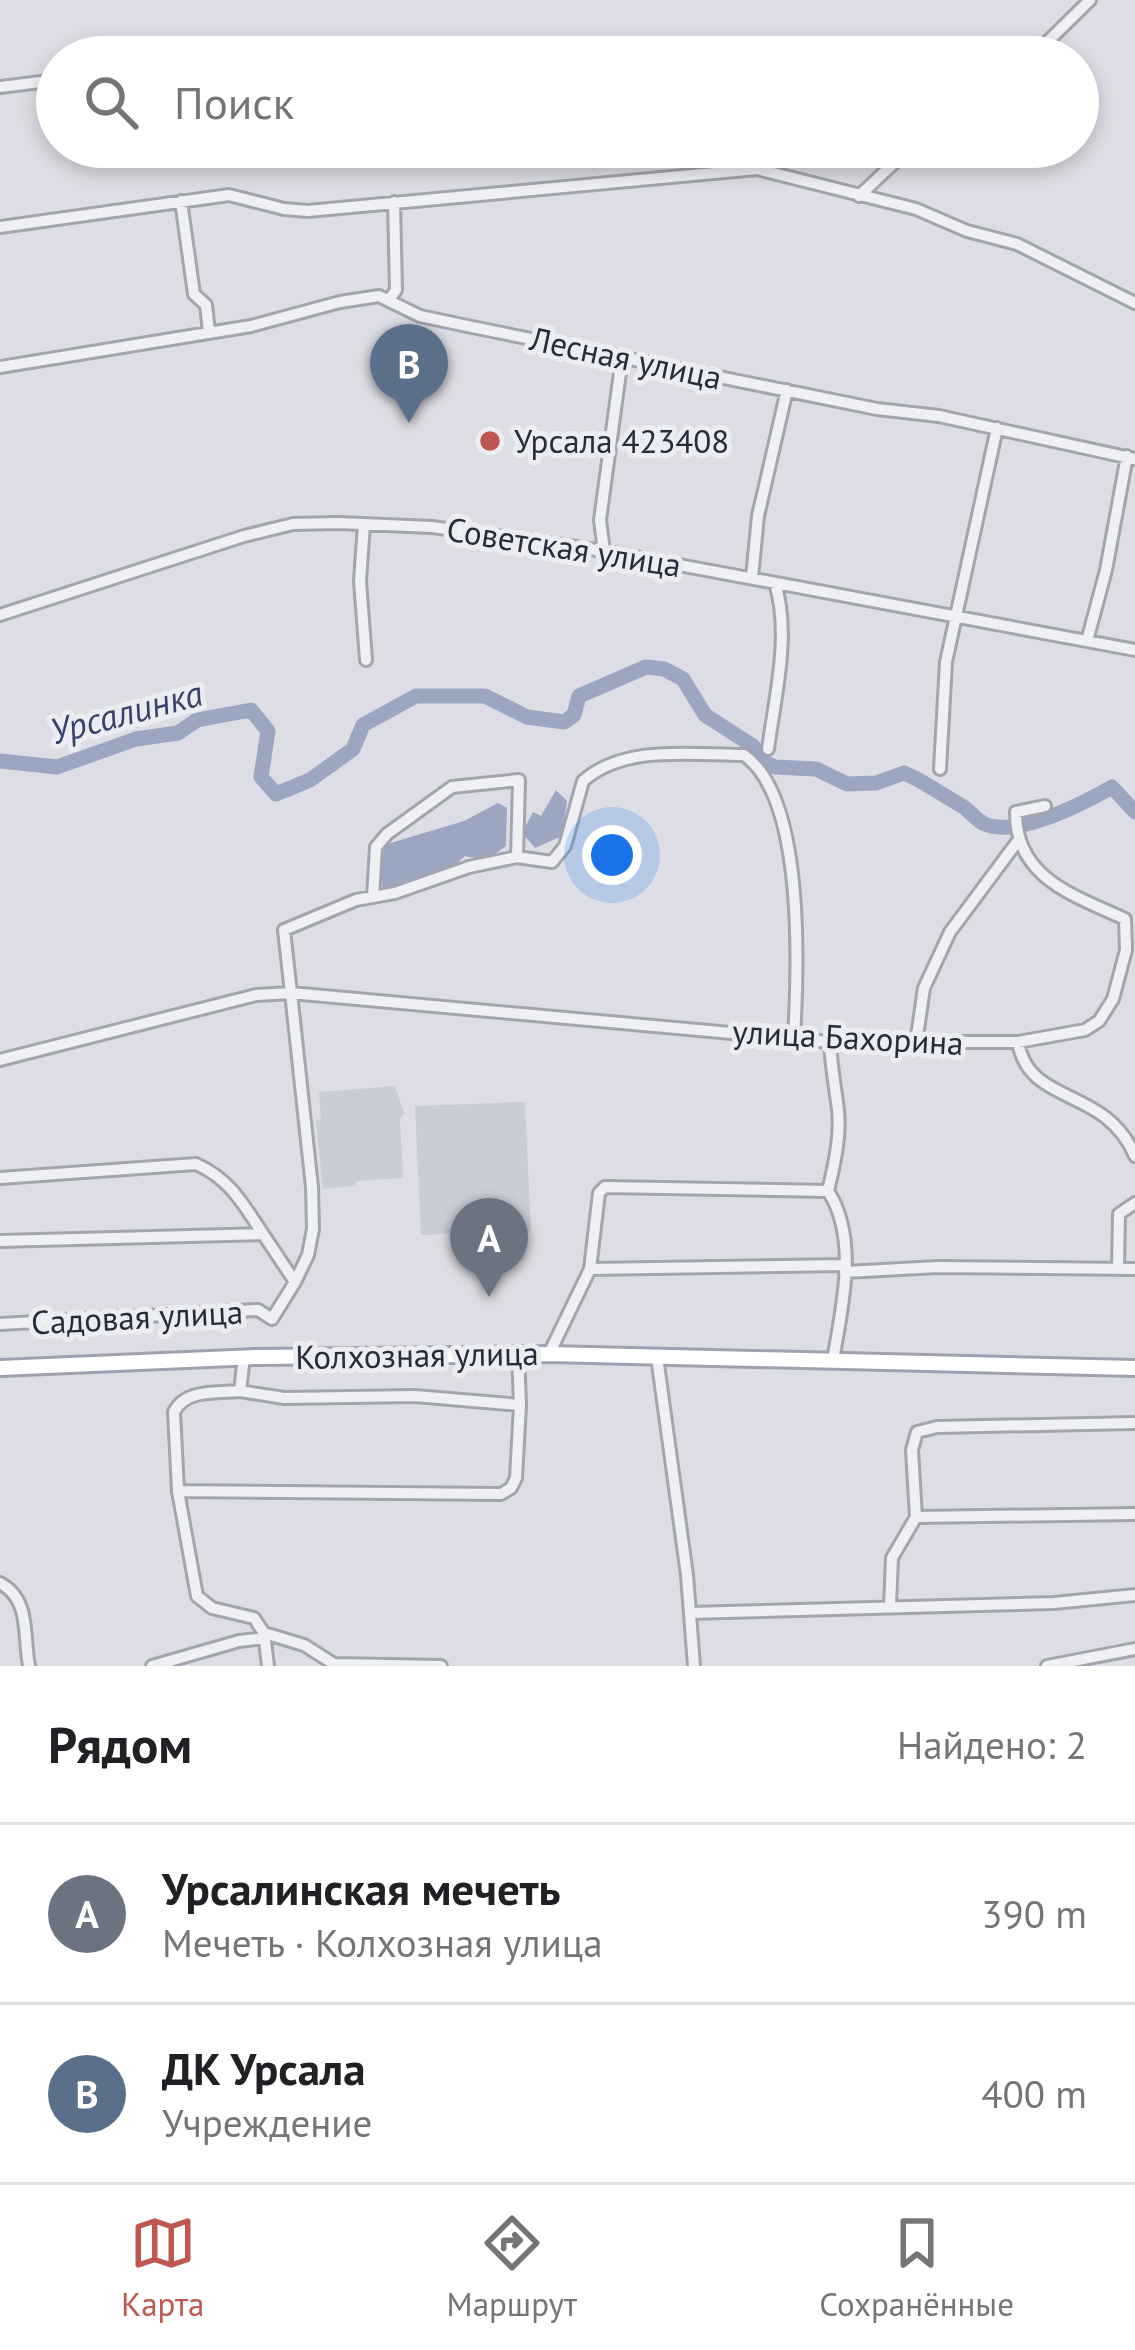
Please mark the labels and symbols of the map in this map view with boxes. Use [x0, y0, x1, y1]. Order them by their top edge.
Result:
street label: Лесная улица [526, 316, 726, 399]
pin: B [370, 324, 448, 423]
place label: Урсала 423408 [514, 419, 729, 462]
marker: Урсала 423408 [477, 428, 503, 454]
street label: Советская улица [444, 507, 684, 586]
water label: Урсалинка [44, 669, 208, 754]
your location [582, 825, 642, 885]
street label: улица Бахорина [731, 1009, 965, 1064]
pin: A [450, 1198, 528, 1297]
street label: Садовая улица [30, 1289, 244, 1344]
street label: Колхозная улица [295, 1331, 539, 1378]

